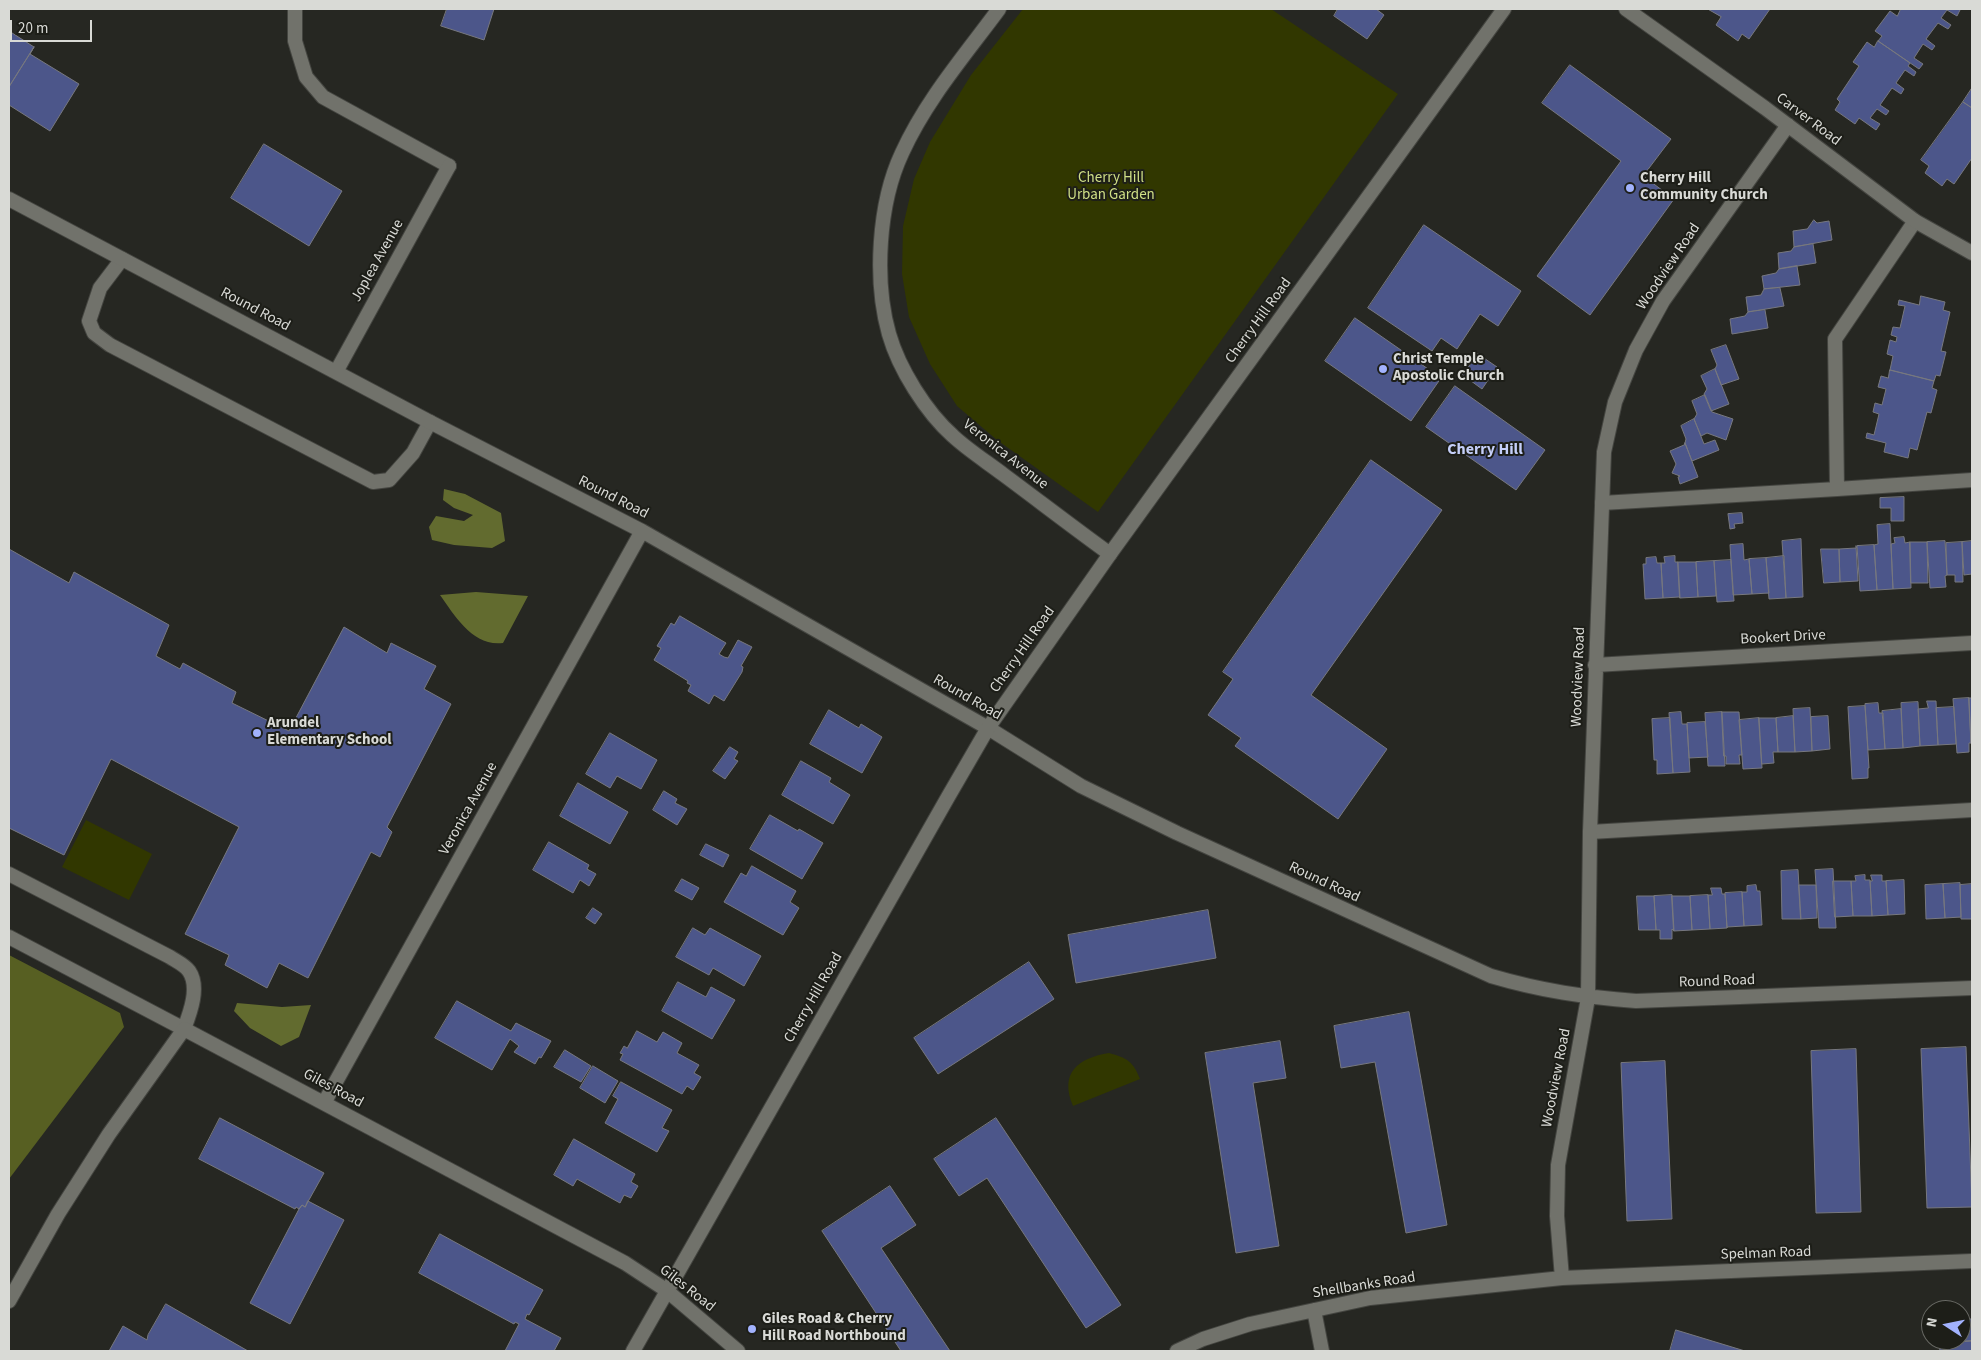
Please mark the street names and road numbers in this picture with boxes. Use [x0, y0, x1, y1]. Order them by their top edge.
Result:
street label: Carver Road [1772, 90, 1844, 150]
street label: Joplea Avenue [348, 217, 408, 305]
street label: Woodview Road [1633, 220, 1705, 314]
street label: Cherry Hill Road [1222, 275, 1296, 367]
street label: Round Road [217, 284, 293, 336]
street label: Veronica Avenue [959, 416, 1051, 494]
street label: Round Road [575, 473, 651, 523]
street label: Cherry Hill Road [987, 603, 1059, 697]
street label: Woodview Road [1568, 626, 1590, 728]
street label: Bookert Drive [1740, 627, 1826, 649]
street label: Round Road [929, 671, 1005, 725]
street label: Veronica Avenue [436, 759, 502, 859]
street label: Round Road [1286, 859, 1362, 907]
street label: Cherry Hill Road [781, 950, 847, 1046]
street label: Round Road [1679, 972, 1755, 992]
street label: Woodview Road [1539, 1027, 1575, 1129]
street label: Giles Road [300, 1066, 366, 1112]
street label: Spelman Road [1720, 1243, 1812, 1265]
street label: Giles Road [656, 1262, 718, 1316]
street label: Shellbanks Road [1311, 1269, 1417, 1303]

